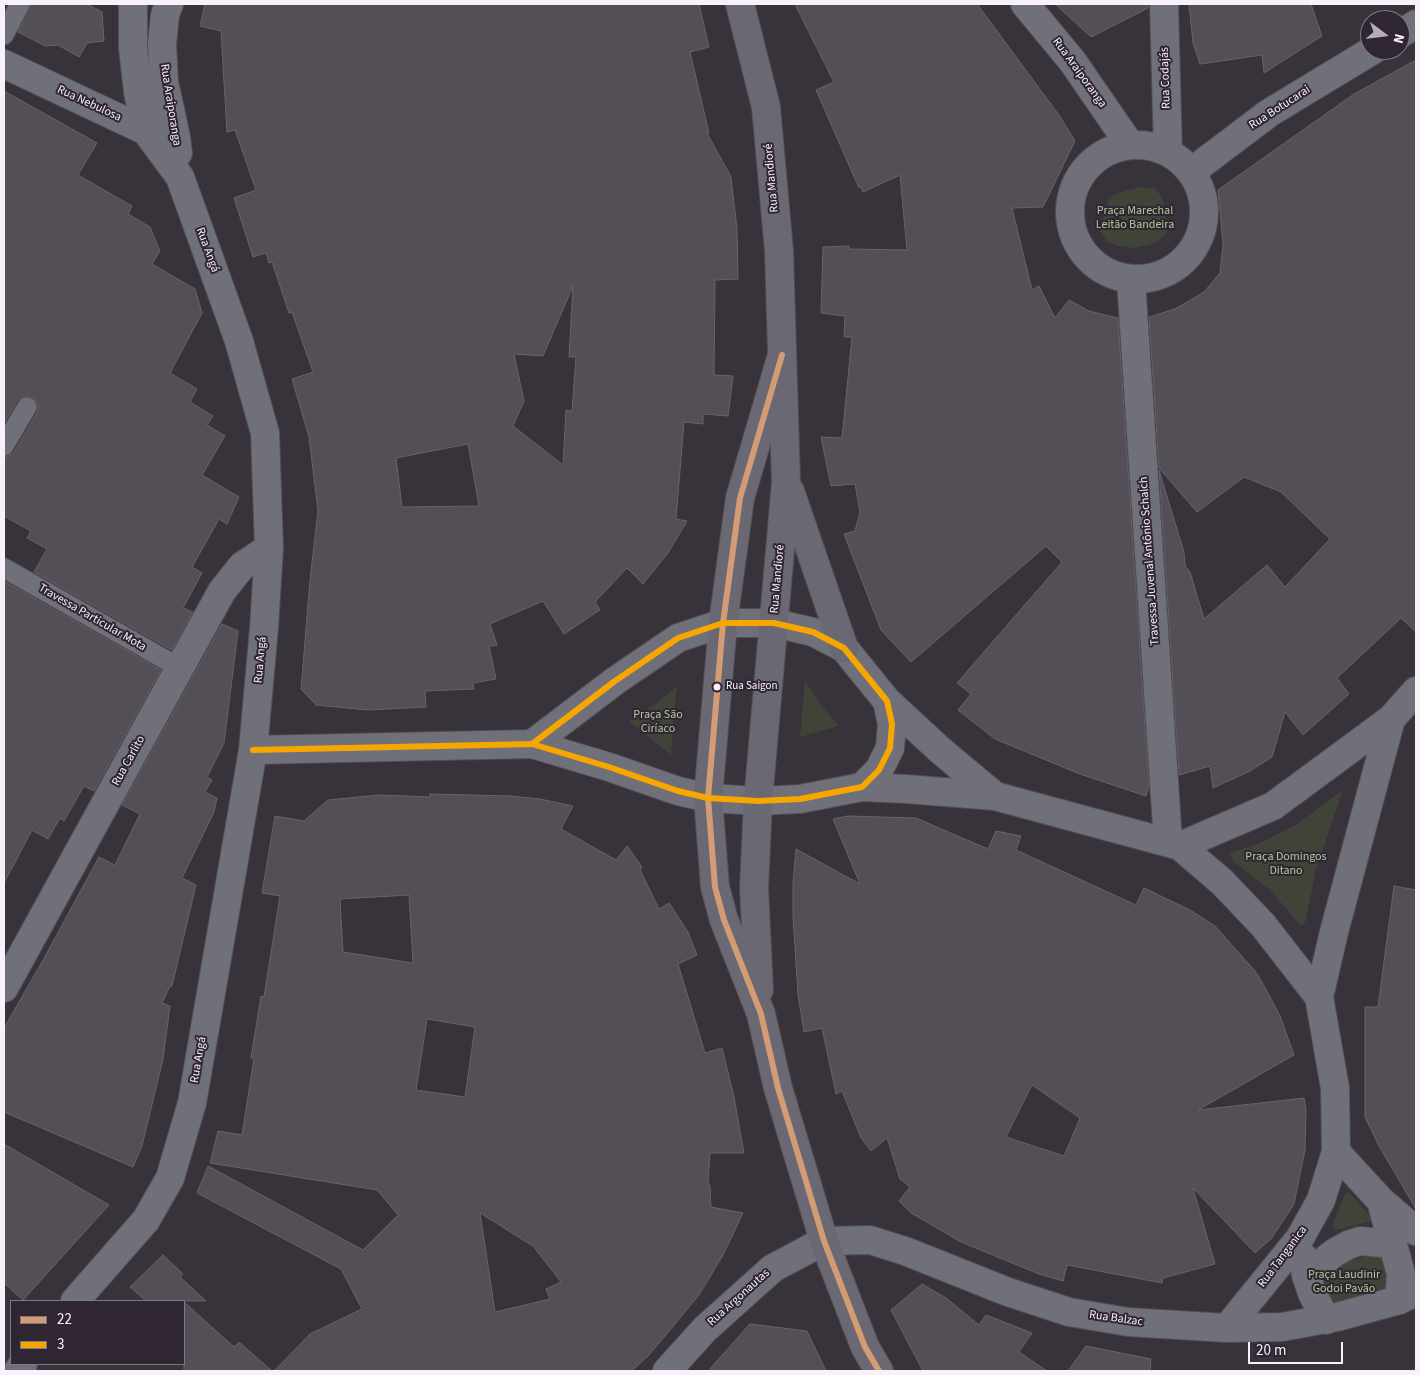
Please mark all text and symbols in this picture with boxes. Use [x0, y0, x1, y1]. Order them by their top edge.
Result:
north arrow [1360, 10, 1410, 60]
text: N [1388, 32, 1409, 46]
street label: Rua Araiporanga [1049, 35, 1109, 111]
street label: Rua Codajás [1158, 47, 1174, 109]
street label: Rua Araiporanga [156, 63, 184, 147]
street label: Rua Nebulosa [55, 83, 123, 125]
street label: Rua Botucarai [1247, 83, 1313, 133]
street label: Rua Mandioré [762, 143, 782, 213]
park label: Praça Marechal Leitão Bandeira [1096, 204, 1174, 232]
street label: Rua Angá [192, 226, 222, 274]
street label: Travessa Juvenal Antônio Schalch [1137, 476, 1163, 646]
street label: Rua Mandioré [768, 544, 788, 614]
street label: Travessa Particular Mota [36, 581, 148, 655]
street label: Rua Angá [252, 636, 270, 684]
place label: Rua Saigon [726, 680, 777, 694]
marker: Rua Saigon [712, 682, 722, 692]
park label: Praça São Ciríaco [633, 708, 683, 736]
street label: Rua Carlito [109, 733, 149, 789]
park label: Praça Domingos Ditano [1245, 850, 1327, 878]
street label: Rua Angá [188, 1036, 210, 1084]
street label: Rua Tanganica [1255, 1224, 1311, 1290]
street label: Rua Argonautas [705, 1266, 773, 1330]
park label: Praça Laudinir Godoi Pavão [1308, 1268, 1380, 1296]
legend [10, 1300, 185, 1365]
street label: Rua Balzac [1088, 1308, 1144, 1330]
text: 22 [57, 1309, 72, 1330]
scale bar [1250, 1332, 1345, 1364]
text: 3 [57, 1334, 64, 1355]
text: 20 m [1256, 1340, 1286, 1361]

